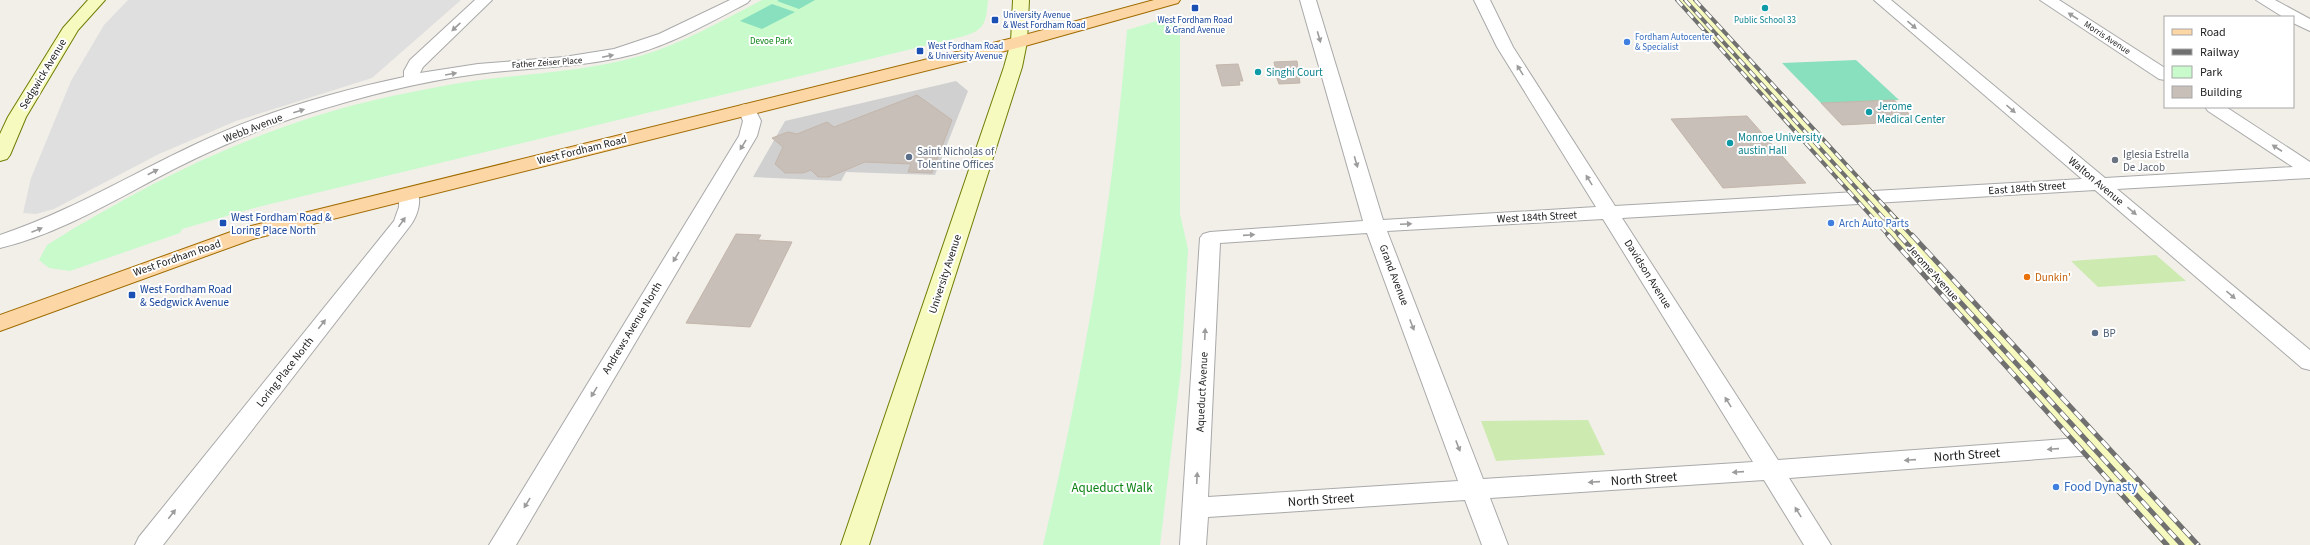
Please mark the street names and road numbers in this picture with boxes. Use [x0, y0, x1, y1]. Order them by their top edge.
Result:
street label: Morris Avenue [2081, 18, 2133, 58]
street label: Sedgwick Avenue [16, 35, 70, 112]
street label: Father Zeiser Place [511, 54, 583, 72]
street label: Webb Avenue [221, 110, 285, 146]
street label: West Fordham Road [536, 132, 628, 168]
street label: Walton Avenue [2065, 153, 2127, 209]
street label: East 184th Street [1988, 178, 2066, 198]
street label: West 184th Street [1497, 207, 1578, 227]
street label: University Avenue [925, 232, 965, 316]
street label: West Fordham Road [131, 236, 223, 280]
street label: Davidson Avenue [1621, 237, 1676, 312]
street label: Grand Avenue [1376, 242, 1413, 308]
street label: Jerome Avenue [1904, 242, 1963, 305]
street label: Andrews Avenue North [599, 279, 665, 377]
street label: Loring Place North [253, 334, 317, 410]
street label: Aqueduct Avenue [1192, 351, 1212, 433]
street label: North Street [1933, 444, 2001, 466]
street label: North Street [1610, 468, 1678, 490]
street label: North Street [1287, 489, 1355, 511]

